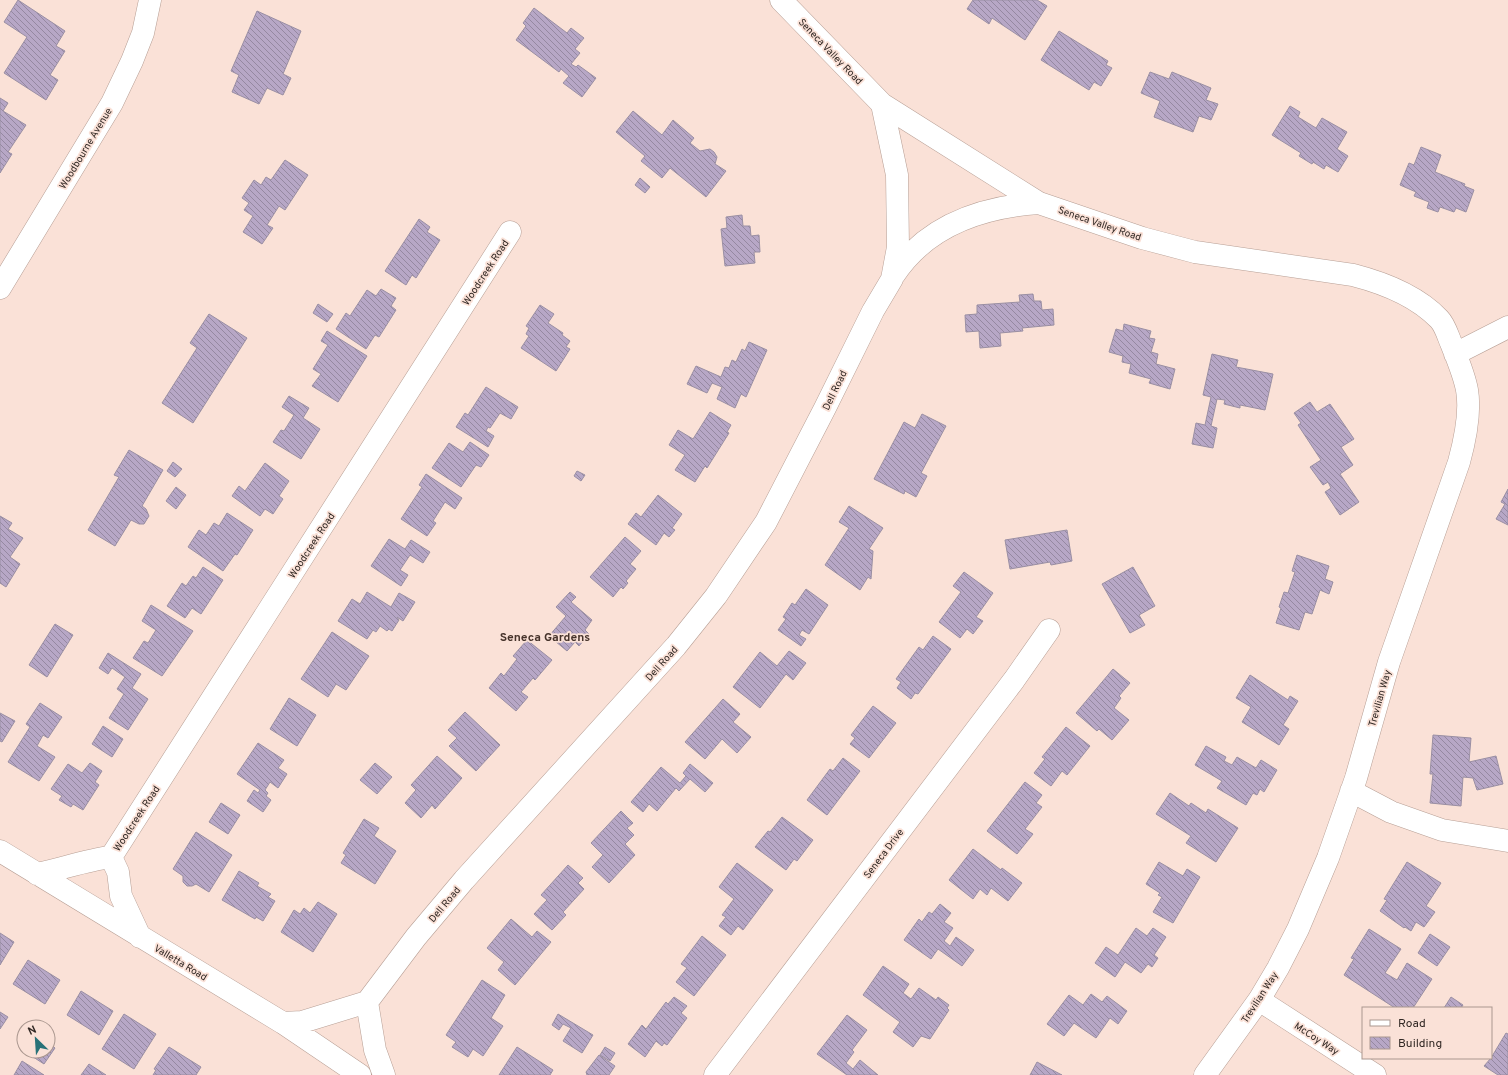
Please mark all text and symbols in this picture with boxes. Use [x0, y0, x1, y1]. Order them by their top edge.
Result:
street label: Seneca Valley Road [795, 16, 865, 88]
street label: Woodbourne Avenue [57, 106, 116, 192]
street label: Seneca Valley Road [1056, 204, 1143, 245]
street label: Woodcreek Road [460, 238, 512, 308]
street label: Dell Road [820, 369, 851, 413]
street label: Woodcreek Road [286, 511, 338, 581]
district label: Seneca Gardens [500, 630, 590, 646]
street label: Dell Road [643, 644, 681, 684]
street label: Trevilian Way [1366, 669, 1395, 728]
street label: Woodcreek Road [111, 784, 163, 854]
street label: Seneca Drive [861, 826, 907, 881]
street label: Dell Road [426, 884, 464, 926]
street label: Valletta Road [151, 942, 209, 984]
street label: Trevilian Way [1239, 970, 1282, 1026]
legend [1362, 1007, 1492, 1059]
text: Road [1398, 1016, 1426, 1032]
north arrow [16, 1019, 56, 1059]
street label: McCoy Way [1291, 1020, 1341, 1059]
text: N [26, 1023, 39, 1039]
text: Building [1398, 1036, 1442, 1052]

